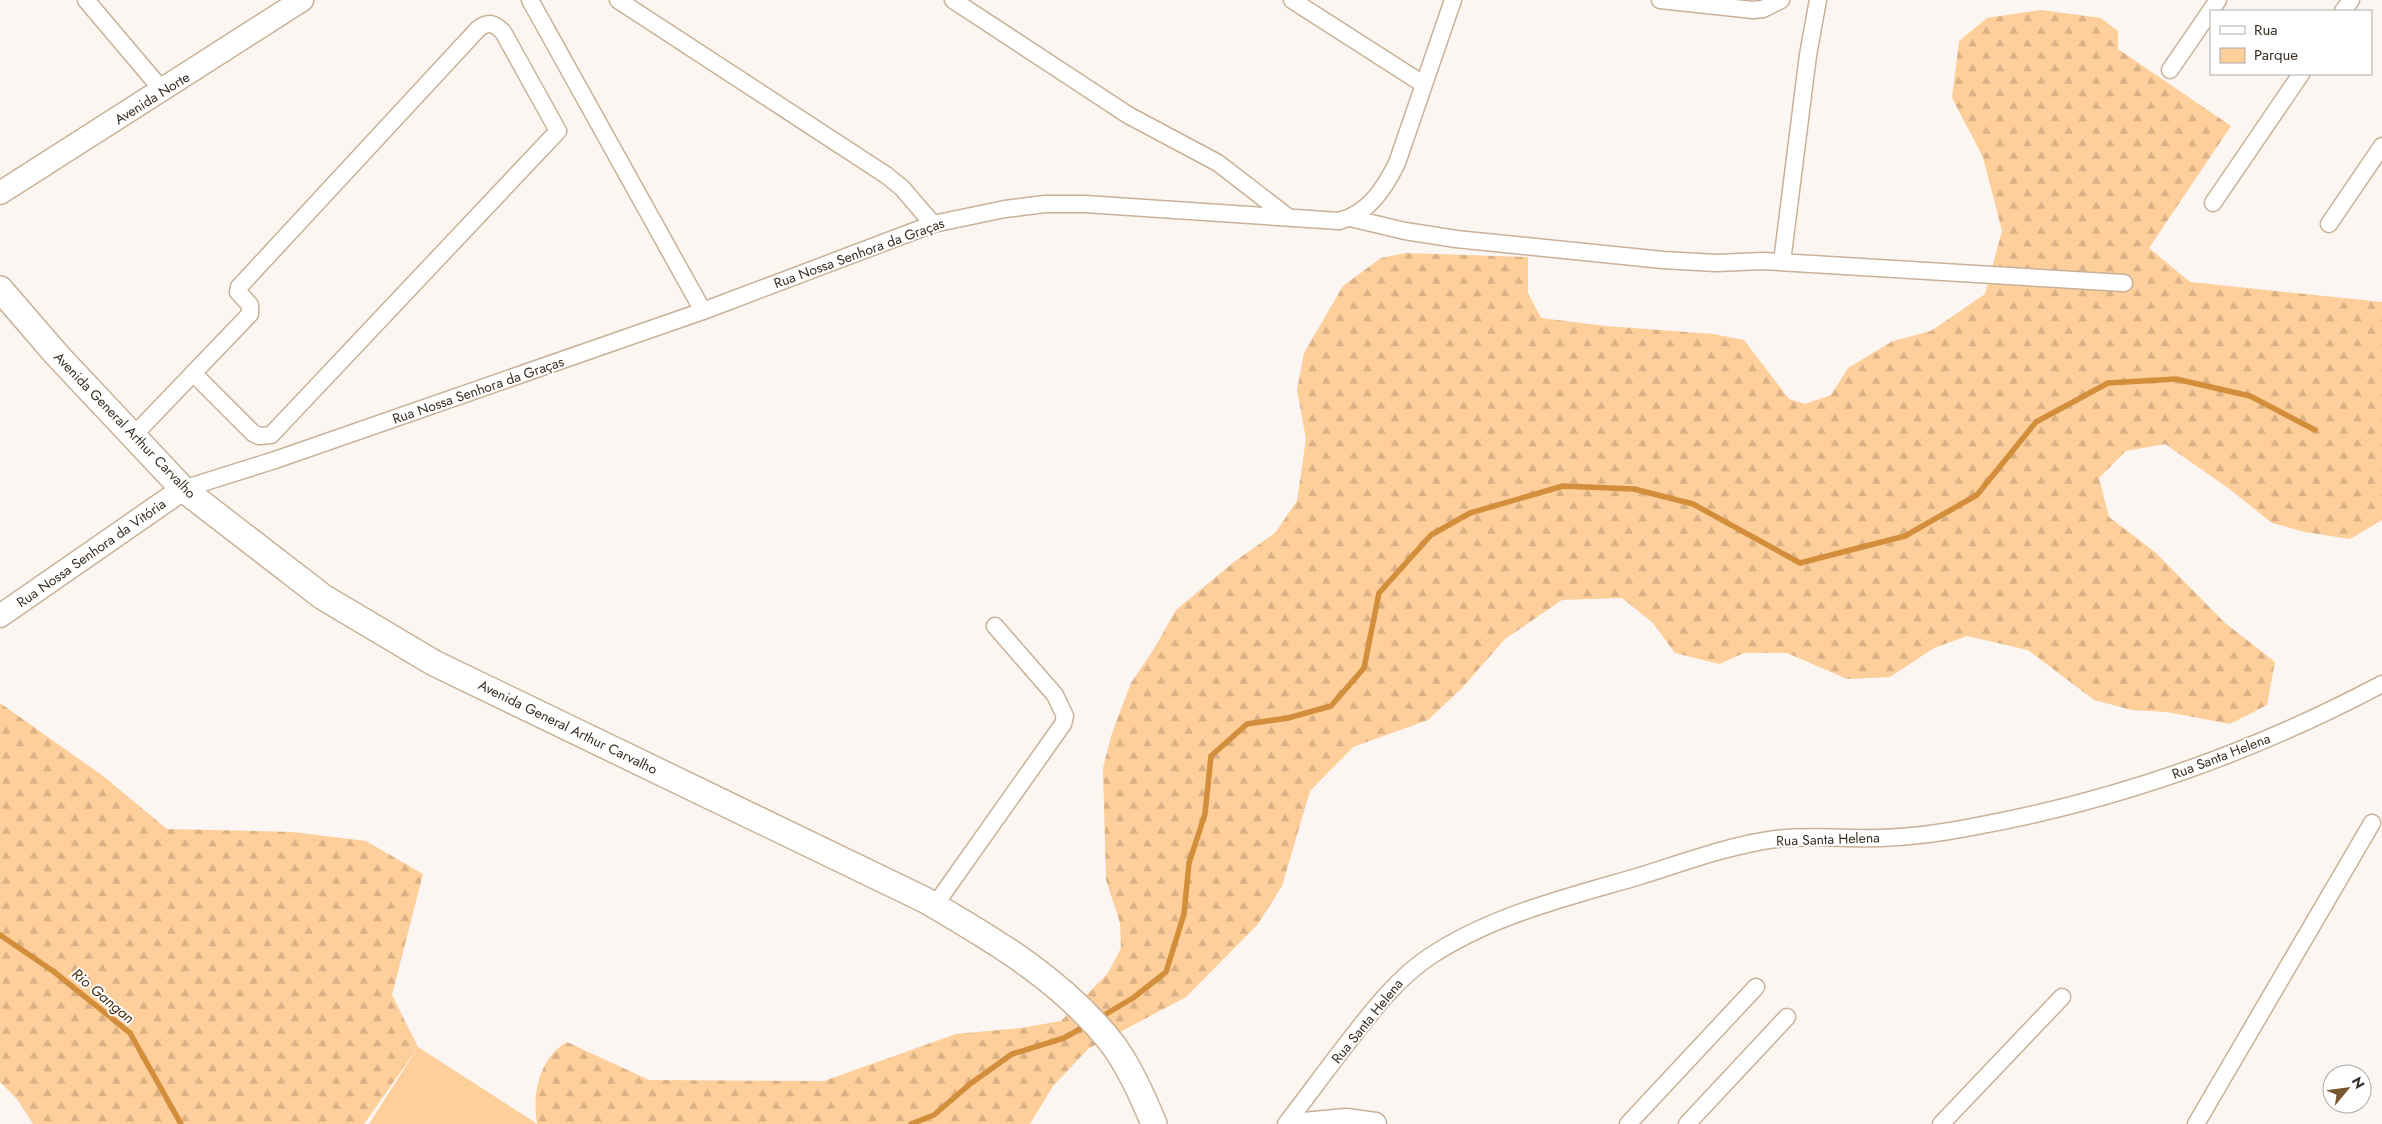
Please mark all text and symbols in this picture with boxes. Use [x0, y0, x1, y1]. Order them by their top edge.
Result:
legend [2210, 10, 2372, 75]
text: Rua [2254, 19, 2278, 41]
text: Parque [2254, 44, 2298, 66]
street label: Avenida Norte [110, 67, 194, 129]
street label: Rua Nossa Senhora da Graças [771, 213, 947, 293]
street label: Avenida General Arthur Carvalho [49, 347, 201, 503]
street label: Rua Nossa Senhora da Graças [390, 351, 567, 429]
street label: Rua Nossa Senhora da Vitória [12, 494, 170, 612]
street label: Avenida General Arthur Carvalho [475, 675, 661, 779]
street label: Rua Santa Helena [2169, 728, 2273, 784]
street label: Rua Santa Helena [1776, 827, 1880, 851]
water label: Rio Gangan [67, 963, 139, 1029]
street label: Rua Santa Helena [1327, 974, 1407, 1068]
north arrow [2322, 1064, 2372, 1114]
text: N [2347, 1073, 2370, 1092]

